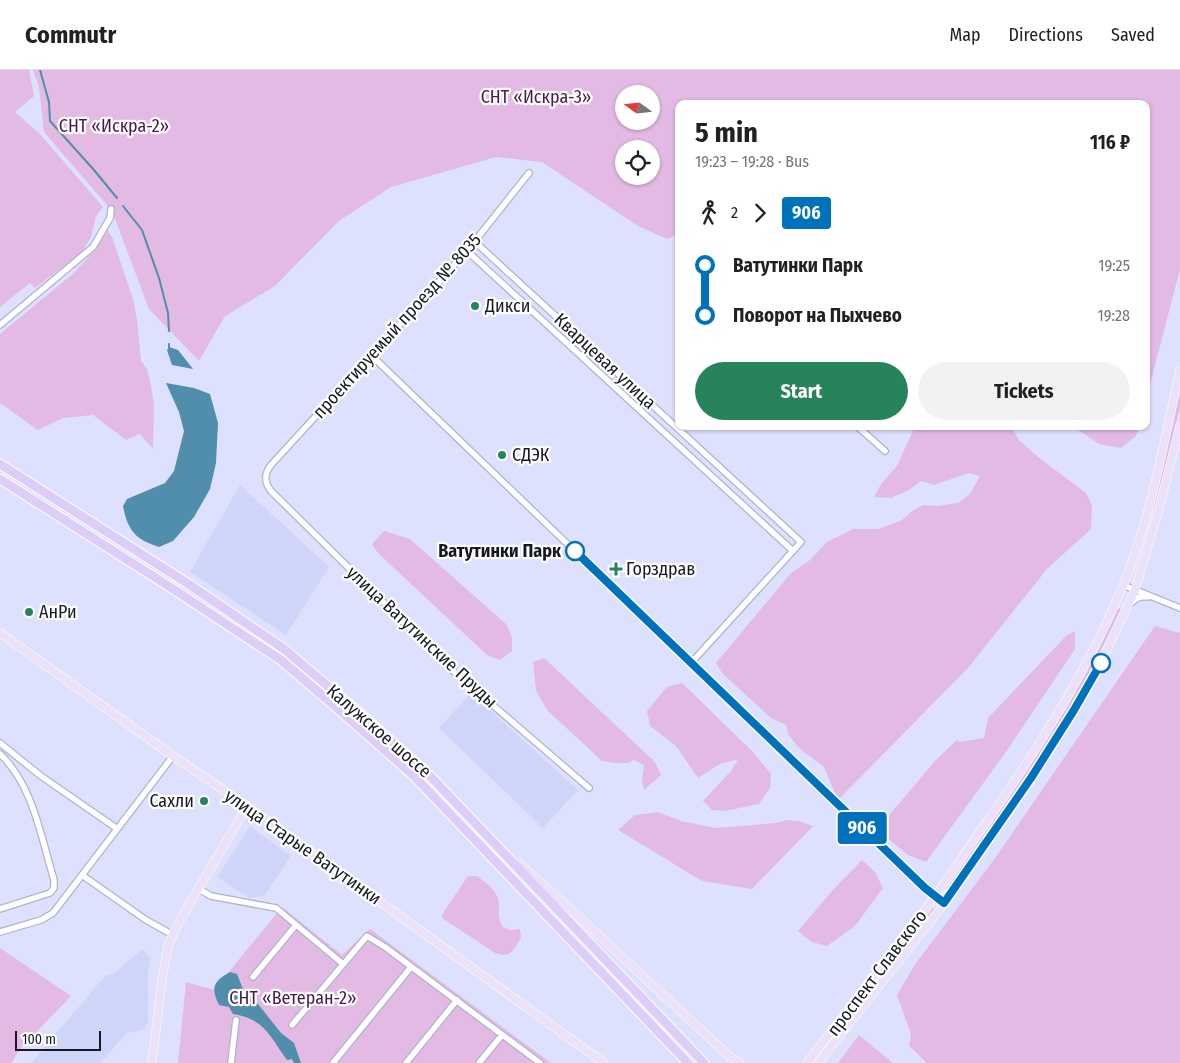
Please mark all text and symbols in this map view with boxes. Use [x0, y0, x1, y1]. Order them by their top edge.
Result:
text: Commutr [25, 21, 116, 49]
text: Map [949, 24, 981, 46]
text: Directions [1009, 24, 1083, 46]
text: Saved [1111, 24, 1155, 46]
north arrow [615, 85, 660, 130]
map controls [615, 85, 660, 185]
park label: СНТ «Искра-3» [481, 86, 591, 108]
park label: СНТ «Искра-2» [59, 115, 169, 137]
text: 5 min [695, 116, 758, 149]
text: 116 ₽ [1090, 131, 1130, 154]
button: locate [615, 140, 660, 185]
text: 19:23 – 19:28 · Bus [695, 152, 809, 171]
icon: walk [695, 199, 723, 227]
icon: forward [746, 199, 774, 227]
text: 906 [792, 202, 821, 224]
text: 2 [731, 203, 738, 222]
street label: проектируемый проезд № 8035 [308, 229, 486, 423]
text: Ватутинки Парк [733, 254, 863, 277]
text: 19:25 [1098, 256, 1130, 275]
place label: Дикси [484, 295, 530, 317]
marker: Дикси [469, 300, 481, 312]
text: Поворот на Пыхчево [733, 304, 902, 327]
text: 19:28 [1098, 306, 1130, 325]
street label: Кварцевая улица [550, 308, 661, 414]
button: Start [695, 362, 908, 420]
button: Tickets [918, 362, 1130, 420]
place label: СДЭК [512, 444, 550, 466]
marker: СДЭК [496, 449, 508, 461]
place label: Ватутинки Парк [438, 540, 562, 562]
marker: Ватутинки Парк [565, 541, 585, 561]
place label: Горздрав [626, 558, 695, 580]
street label: улица Ватутинские Пруды [342, 562, 502, 712]
marker: Горздрав [610, 563, 622, 575]
place label: АнРи [39, 601, 77, 623]
marker: АнРи [23, 606, 35, 618]
unlabelled marker [1091, 653, 1111, 673]
street label: Калужское шоссе [322, 680, 436, 782]
street label: улица Старые Ватутинки [220, 785, 386, 909]
place label: Сахли [149, 790, 194, 812]
marker: Сахли [198, 795, 210, 807]
line badge: 906 [833, 812, 891, 844]
text: 906 [848, 817, 876, 839]
street label: проспект Славского [822, 906, 932, 1040]
park label: СНТ «Ветеран-2» [229, 987, 357, 1009]
scale bar [15, 1028, 101, 1051]
text: 100 m [22, 1031, 56, 1048]

